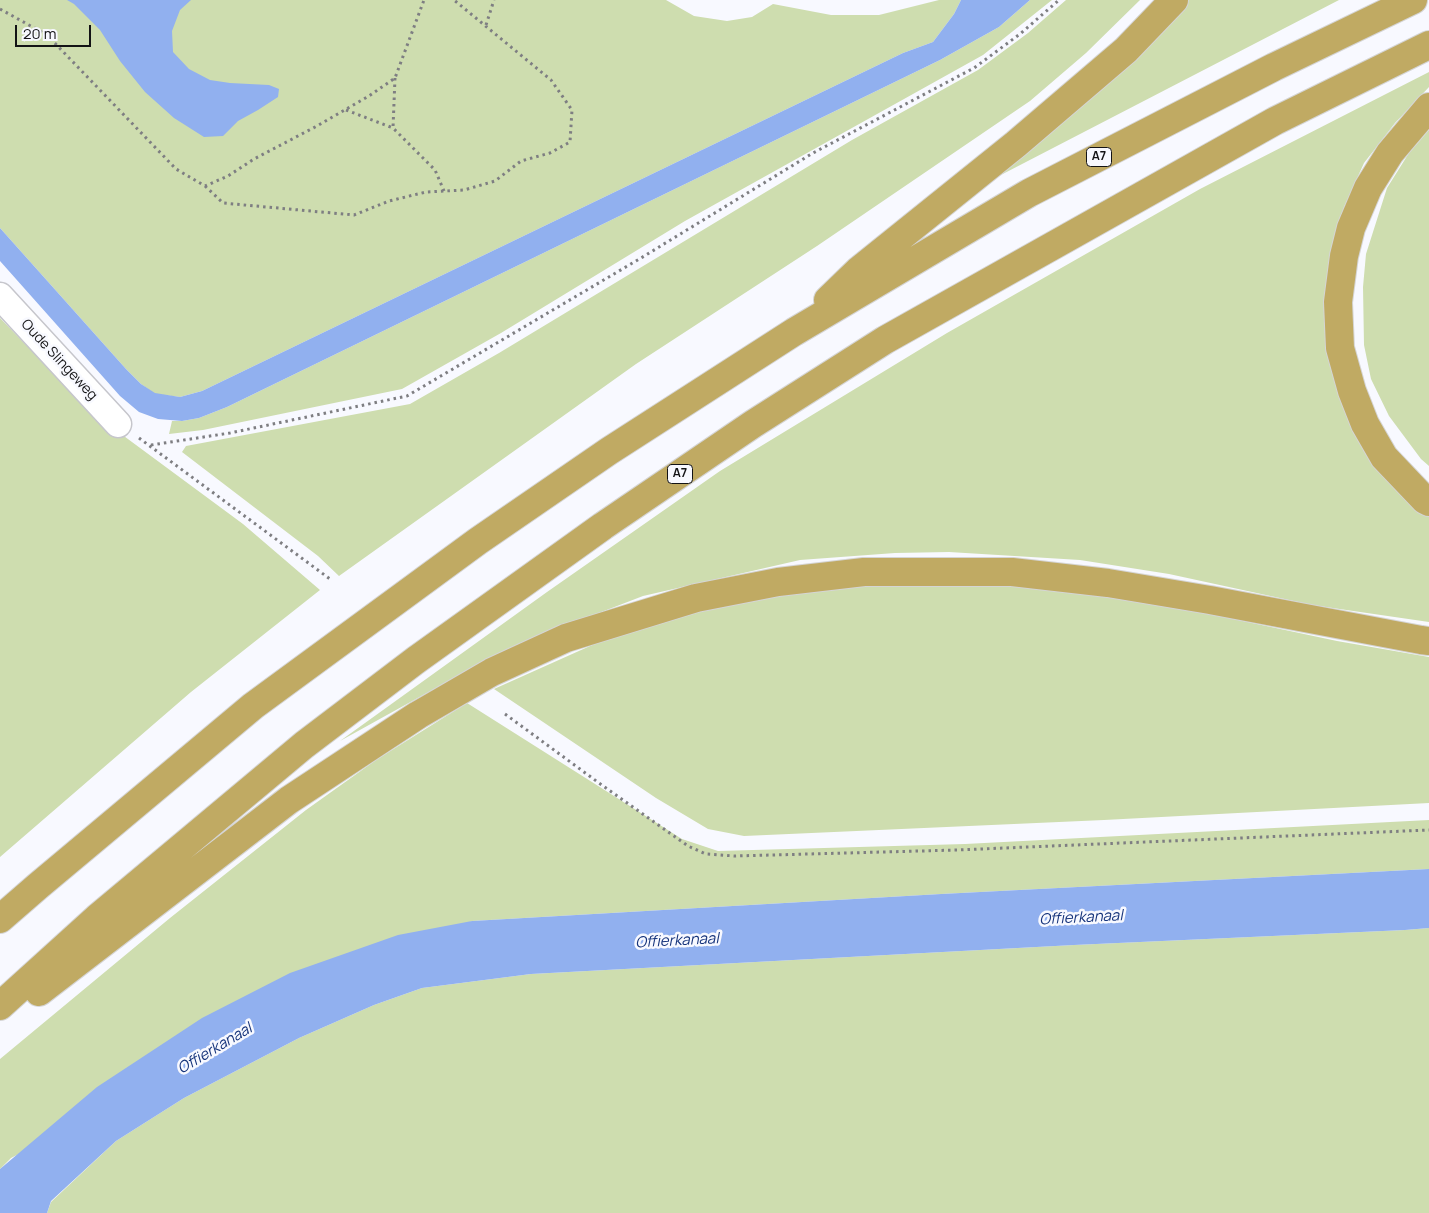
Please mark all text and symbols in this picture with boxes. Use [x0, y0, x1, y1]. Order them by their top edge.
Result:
scale bar [18, 15, 94, 47]
text: 20 m [23, 23, 56, 44]
road number: A7 [1086, 148, 1112, 166]
street label: Oude Slingeweg [17, 316, 101, 404]
road number: A7 [668, 464, 692, 484]
water label: Offierkanaal [1039, 907, 1123, 929]
water label: Offierkanaal [635, 930, 719, 952]
water label: Offierkanaal [175, 1020, 255, 1078]

